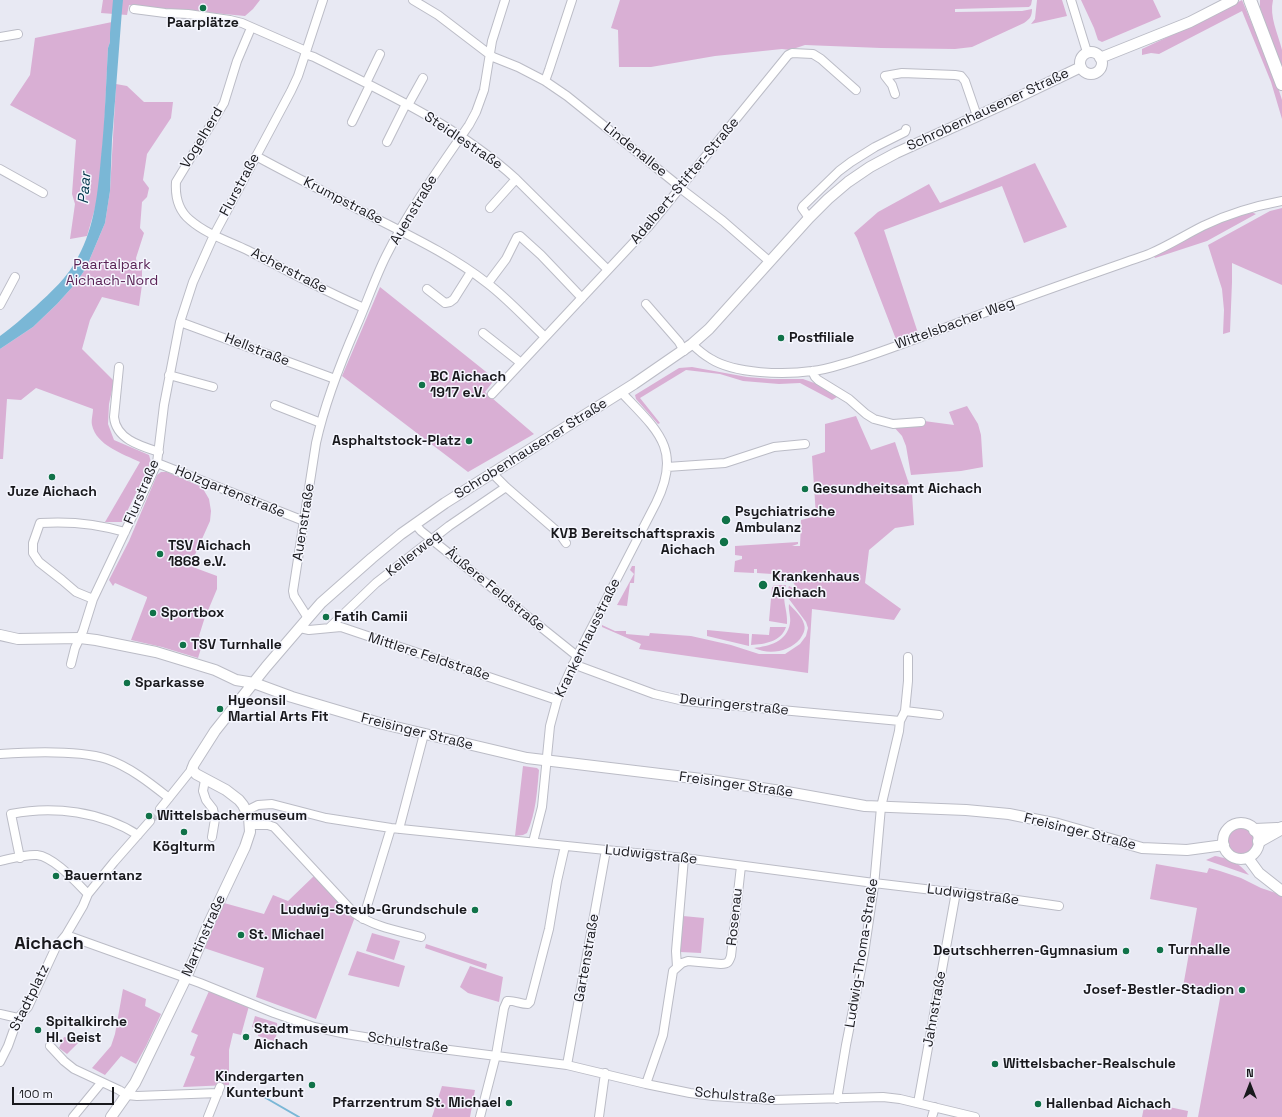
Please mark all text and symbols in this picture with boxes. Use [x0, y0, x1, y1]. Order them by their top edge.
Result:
marker: Paarplätze [198, 3, 208, 13]
place label: Paarplätze [167, 15, 239, 31]
street label: Schrobenhausener Straße [904, 65, 1072, 155]
street label: Vogelherd [177, 104, 227, 172]
street label: Steidlestraße [421, 109, 505, 173]
street label: Adalbert-Stifter-Straße [627, 114, 743, 248]
street label: Lindenallee [600, 119, 670, 181]
street label: Flurstraße [216, 151, 264, 219]
water label: Paar [75, 171, 95, 205]
street label: Auenstraße [387, 172, 441, 248]
street label: Krumpstraße [300, 174, 386, 228]
street label: Acherstraße [248, 245, 330, 297]
park label: Paartalpark Aichach-Nord [66, 257, 158, 290]
street label: Wittelsbacher Weg [893, 295, 1017, 353]
street label: Hellstraße [222, 330, 292, 370]
place label: Postfiliale [789, 330, 854, 346]
marker: Postfiliale [776, 333, 786, 343]
place label: BC Aichach 1917 e.V. [430, 369, 506, 402]
marker: BC Aichach 1917 e.V. [417, 380, 427, 390]
street label: Schrobenhausener Straße [452, 395, 610, 503]
place label: Asphaltstock-Platz [332, 433, 461, 449]
marker: Asphaltstock-Platz [464, 436, 474, 446]
street label: Flurstraße [121, 457, 163, 527]
street label: Holzgartenstraße [172, 462, 288, 522]
marker: Juze Aichach [47, 472, 57, 482]
place label: Gesundheitsamt Aichach [813, 481, 982, 497]
street label: Auenstraße [290, 482, 318, 562]
place label: Juze Aichach [7, 484, 97, 500]
marker: Gesundheitsamt Aichach [800, 484, 810, 494]
place label: Psychiatrische Ambulanz [735, 504, 835, 536]
marker: Psychiatrische Ambulanz [720, 514, 732, 526]
place label: KVB Bereitschaftspraxis Aichach [551, 526, 715, 558]
street label: Kellerweg [383, 527, 445, 581]
marker: KVB Bereitschaftspraxis Aichach [718, 536, 730, 548]
place label: TSV Aichach 1868 e.V. [168, 538, 251, 570]
street label: Äußere Feldstraße [442, 545, 548, 635]
marker: TSV Aichach 1868 e.V. [155, 549, 165, 559]
place label: Krankenhaus Aichach [772, 569, 860, 602]
street label: Krankenhausstraße [552, 576, 624, 700]
marker: Krankenhaus Aichach [757, 579, 769, 591]
place label: Sportbox [161, 605, 224, 621]
marker: Sportbox [148, 608, 158, 618]
place label: Fatih Camii [334, 609, 408, 625]
marker: Fatih Camii [321, 612, 331, 622]
street label: Mittlere Feldstraße [366, 629, 492, 685]
place label: TSV Turnhalle [191, 637, 282, 653]
marker: TSV Turnhalle [178, 640, 188, 650]
place label: Sparkasse [135, 675, 205, 691]
marker: Sparkasse [122, 678, 132, 688]
street label: Deuringerstraße [679, 691, 789, 719]
place label: Hyeonsil Martial Arts Fit [228, 693, 329, 726]
marker: Hyeonsil Martial Arts Fit [215, 704, 225, 714]
street label: Freisinger Straße [359, 710, 475, 754]
street label: Freisinger Straße [678, 769, 794, 801]
place label: Wittelsbachermuseum [157, 808, 307, 824]
street label: Freisinger Straße [1022, 810, 1138, 854]
marker: Wittelsbachermuseum [144, 811, 154, 821]
marker: Köglturm [179, 827, 189, 837]
place label: Köglturm [153, 839, 215, 855]
street label: Ludwigstraße [604, 842, 698, 868]
place label: Bauerntanz [64, 868, 142, 884]
marker: Bauerntanz [51, 871, 61, 881]
street label: Ludwig-Thoma-Straße [842, 877, 882, 1029]
street label: Ludwigstraße [926, 881, 1020, 909]
street label: Rosenau [724, 887, 746, 947]
street label: Martinstraße [178, 893, 230, 979]
place label: Ludwig-Steub-Grundschule [280, 902, 467, 918]
marker: Ludwig-Steub-Grundschule [470, 905, 480, 915]
street label: Gartenstraße [571, 912, 603, 1004]
place label: St. Michael [249, 927, 324, 943]
marker: St. Michael [236, 930, 246, 940]
district label: Aichach [14, 933, 84, 955]
place label: Turnhalle [1168, 942, 1230, 958]
place label: Deutschherren-Gymnasium [933, 943, 1118, 959]
marker: Turnhalle [1155, 945, 1165, 955]
marker: Deutschherren-Gymnasium [1121, 946, 1131, 956]
street label: Stadtplatz [7, 962, 53, 1034]
street label: Jahnstraße [920, 970, 950, 1048]
place label: Josef-Bestler-Stadion [1083, 982, 1234, 998]
marker: Josef-Bestler-Stadion [1237, 985, 1247, 995]
place label: Spitalkirche Hl. Geist [46, 1014, 127, 1046]
place label: Stadtmuseum Aichach [254, 1021, 349, 1054]
marker: Spitalkirche Hl. Geist [33, 1025, 43, 1035]
street label: Schulstraße [367, 1029, 449, 1057]
marker: Stadtmuseum Aichach [241, 1032, 251, 1042]
place label: Wittelsbacher-Realschule [1003, 1056, 1176, 1072]
marker: Wittelsbacher-Realschule [990, 1059, 1000, 1069]
north arrow [1230, 1065, 1270, 1105]
text: N [1246, 1066, 1254, 1080]
place label: Kindergarten Kunterbunt [215, 1069, 304, 1102]
scale bar [14, 1079, 116, 1105]
marker: Kindergarten Kunterbunt [307, 1080, 317, 1090]
street label: Schulstraße [694, 1084, 776, 1108]
text: 100 m [19, 1086, 53, 1102]
place label: Pfarrzentrum St. Michael [332, 1095, 501, 1111]
place label: Hallenbad Aichach [1046, 1096, 1171, 1112]
marker: Pfarrzentrum St. Michael [504, 1098, 514, 1108]
marker: Hallenbad Aichach [1033, 1099, 1043, 1109]

